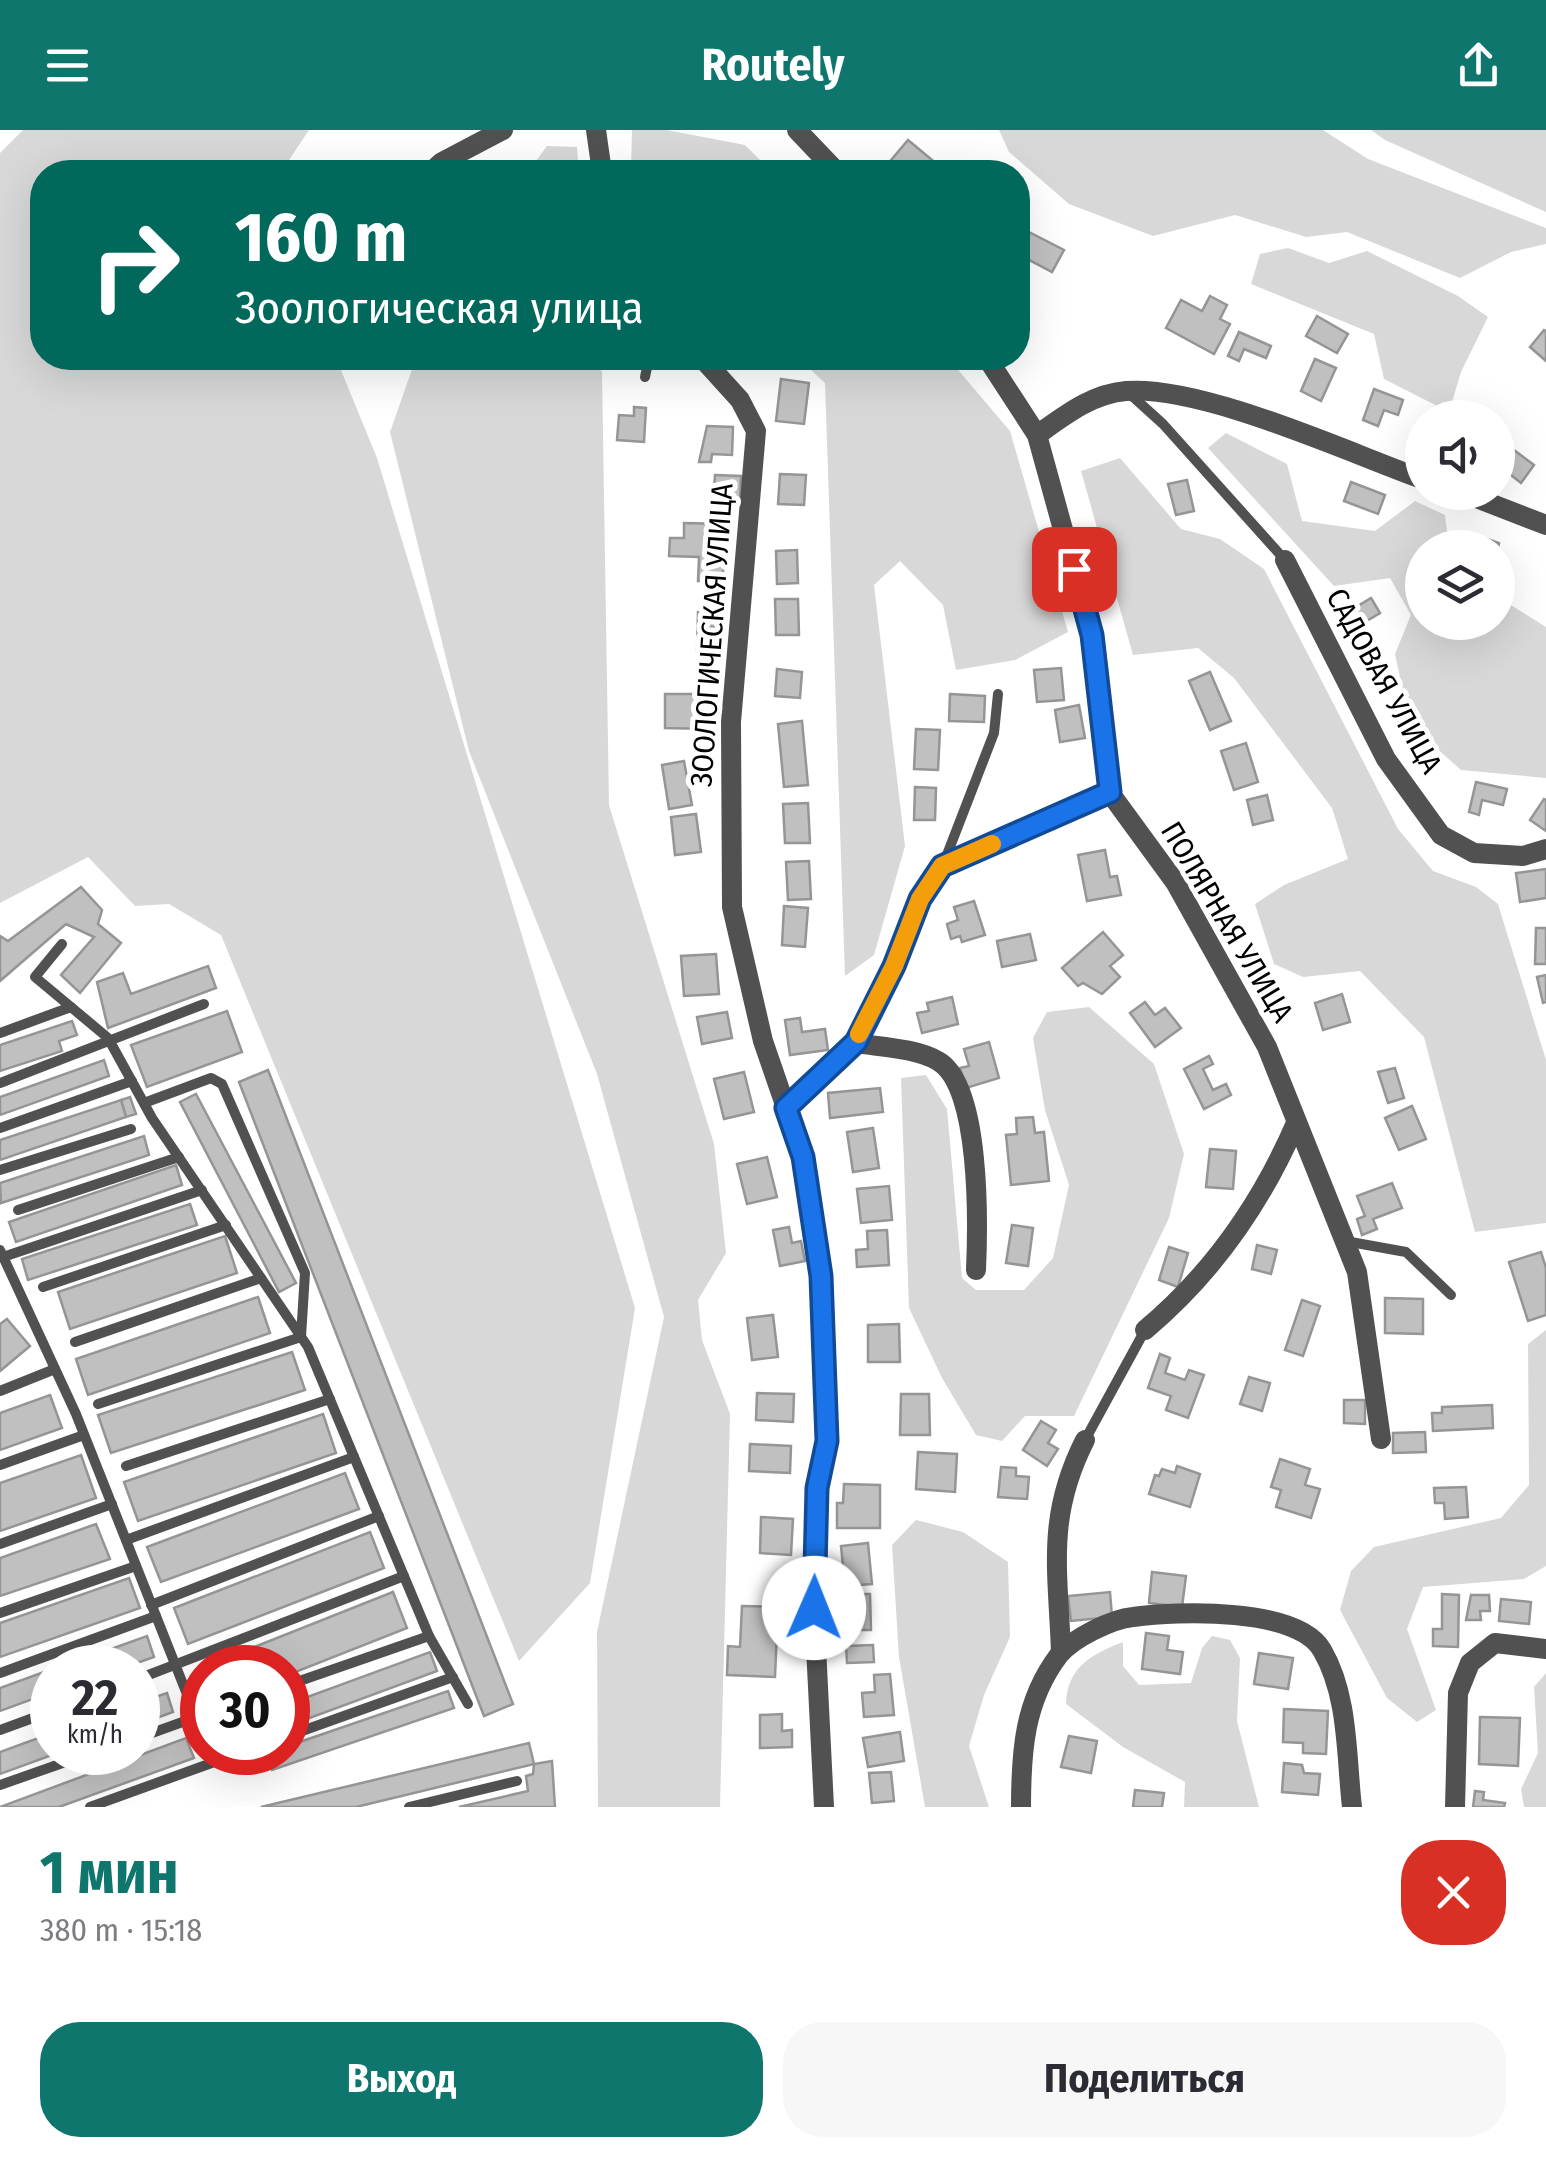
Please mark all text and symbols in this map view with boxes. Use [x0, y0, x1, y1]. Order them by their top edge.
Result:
icon: menu [40, 38, 95, 93]
text: Routely [701, 38, 845, 92]
icon: share [1451, 38, 1506, 93]
text: 160 m [235, 196, 407, 280]
icon: right [70, 200, 200, 330]
text: Зоологическая улица [235, 281, 643, 335]
map controls [1405, 400, 1515, 640]
button: sound [1405, 400, 1515, 510]
street label: ЗООЛОГИЧЕСКАЯ УЛИЦА [683, 482, 741, 788]
pin [1032, 527, 1117, 612]
button: layers [1405, 530, 1515, 640]
icon: arrive [1047, 542, 1102, 597]
street label: САДОВАЯ УЛИЦА [1318, 582, 1450, 780]
street label: ПОЛЯРНАЯ УЛИЦА [1153, 815, 1301, 1029]
position arrow [762, 1556, 866, 1660]
speed limit sign: 30 [180, 1645, 310, 1775]
text: 22 [72, 1668, 118, 1728]
text: km/h [67, 1720, 123, 1750]
text: 1 мин [40, 1837, 179, 1909]
button: close [1401, 1840, 1506, 1945]
text: 380 m · 15:18 [40, 1911, 202, 1949]
button: Выход [40, 2022, 763, 2137]
button: Поделиться [783, 2022, 1506, 2137]

